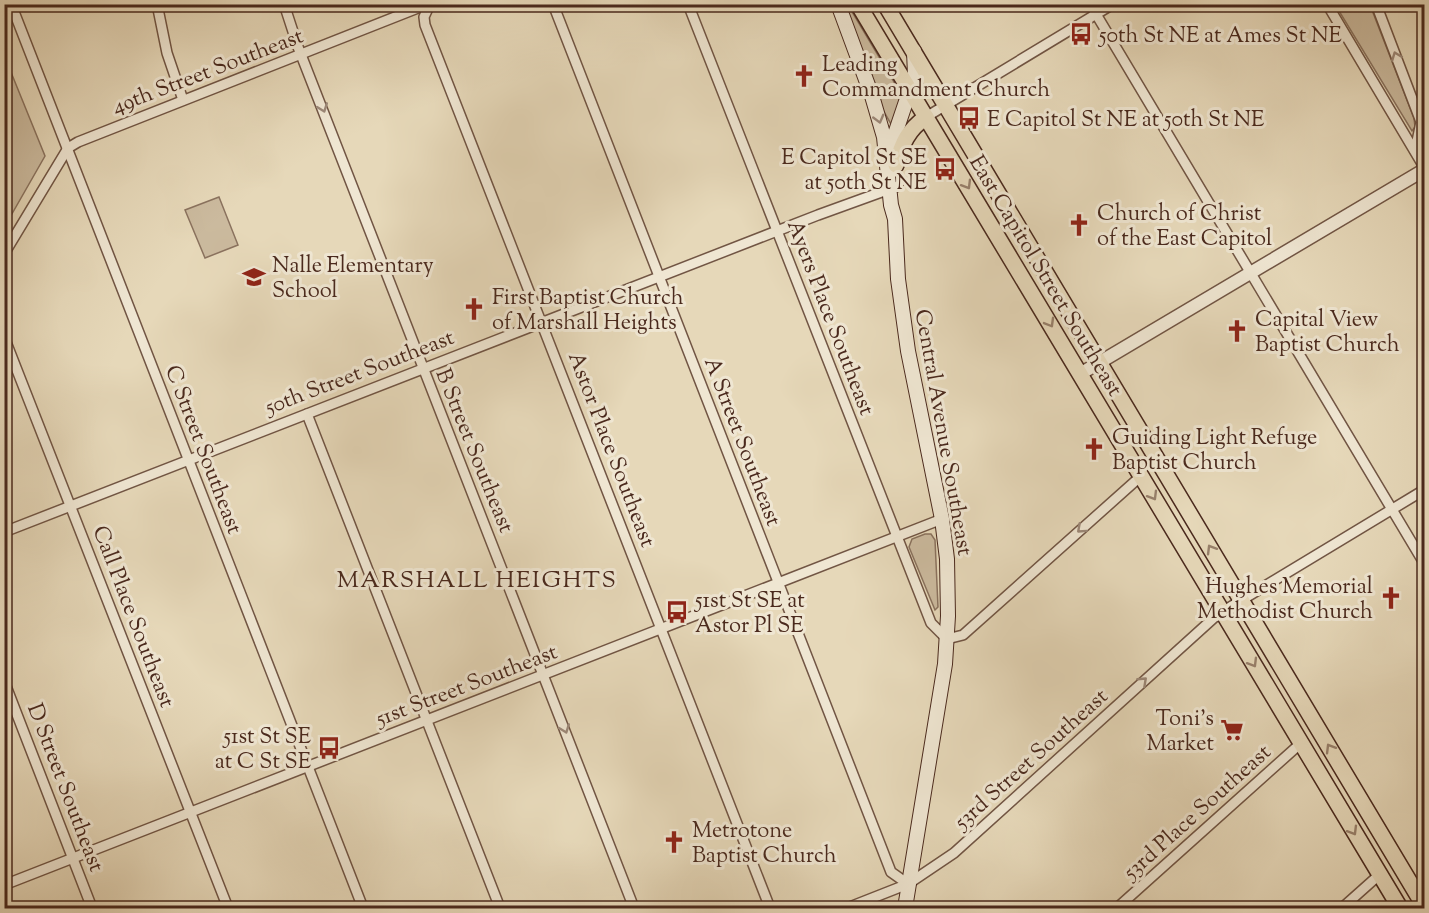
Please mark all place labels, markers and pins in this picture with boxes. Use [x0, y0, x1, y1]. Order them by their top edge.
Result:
bus stop icon: 50th St NE at Ames St NE [1068, 21, 1094, 47]
place label: 50th St NE at Ames St NE [1097, 21, 1342, 53]
place label: Leading Commandment Church [822, 50, 1050, 107]
church icon: Leading Commandment Church [791, 63, 817, 89]
bus stop icon: E Capitol St NE at 50th St NE [956, 105, 982, 131]
place label: E Capitol St NE at 50th St NE [987, 105, 1264, 137]
place label: E Capitol St SE at 50th St NE [781, 143, 927, 200]
bus stop icon: E Capitol St SE at 50th St NE [932, 156, 958, 182]
place label: Church of Christ of the East Capitol [1097, 199, 1272, 256]
church icon: Church of Christ of the East Capitol [1066, 212, 1092, 238]
place label: Nalle Elementary School [272, 251, 434, 308]
school or university icon: Nalle Elementary School [241, 264, 267, 290]
place label: First Baptist Church of Marshall Heights [492, 283, 684, 340]
church icon: First Baptist Church of Marshall Heights [461, 296, 487, 322]
place label: Capital View Baptist Church [1255, 305, 1400, 362]
church icon: Capital View Baptist Church [1224, 318, 1250, 344]
place label: Guiding Light Refuge Baptist Church [1112, 423, 1317, 480]
church icon: Guiding Light Refuge Baptist Church [1081, 436, 1107, 462]
place label: Hughes Memorial Methodist Church [1197, 572, 1373, 629]
church icon: Hughes Memorial Methodist Church [1378, 585, 1404, 611]
place label: 51st St SE at Astor Pl SE [693, 586, 805, 643]
bus stop icon: 51st St SE at Astor Pl SE [664, 599, 690, 625]
place label: Toni's Market [1147, 704, 1214, 761]
supermarket icon: Toni's Market [1219, 717, 1245, 743]
place label: 51st St SE at C St SE [215, 722, 311, 779]
bus stop icon: 51st St SE at C St SE [316, 735, 342, 761]
place label: Metrotone Baptist Church [692, 816, 837, 873]
church icon: Metrotone Baptist Church [661, 829, 687, 855]

